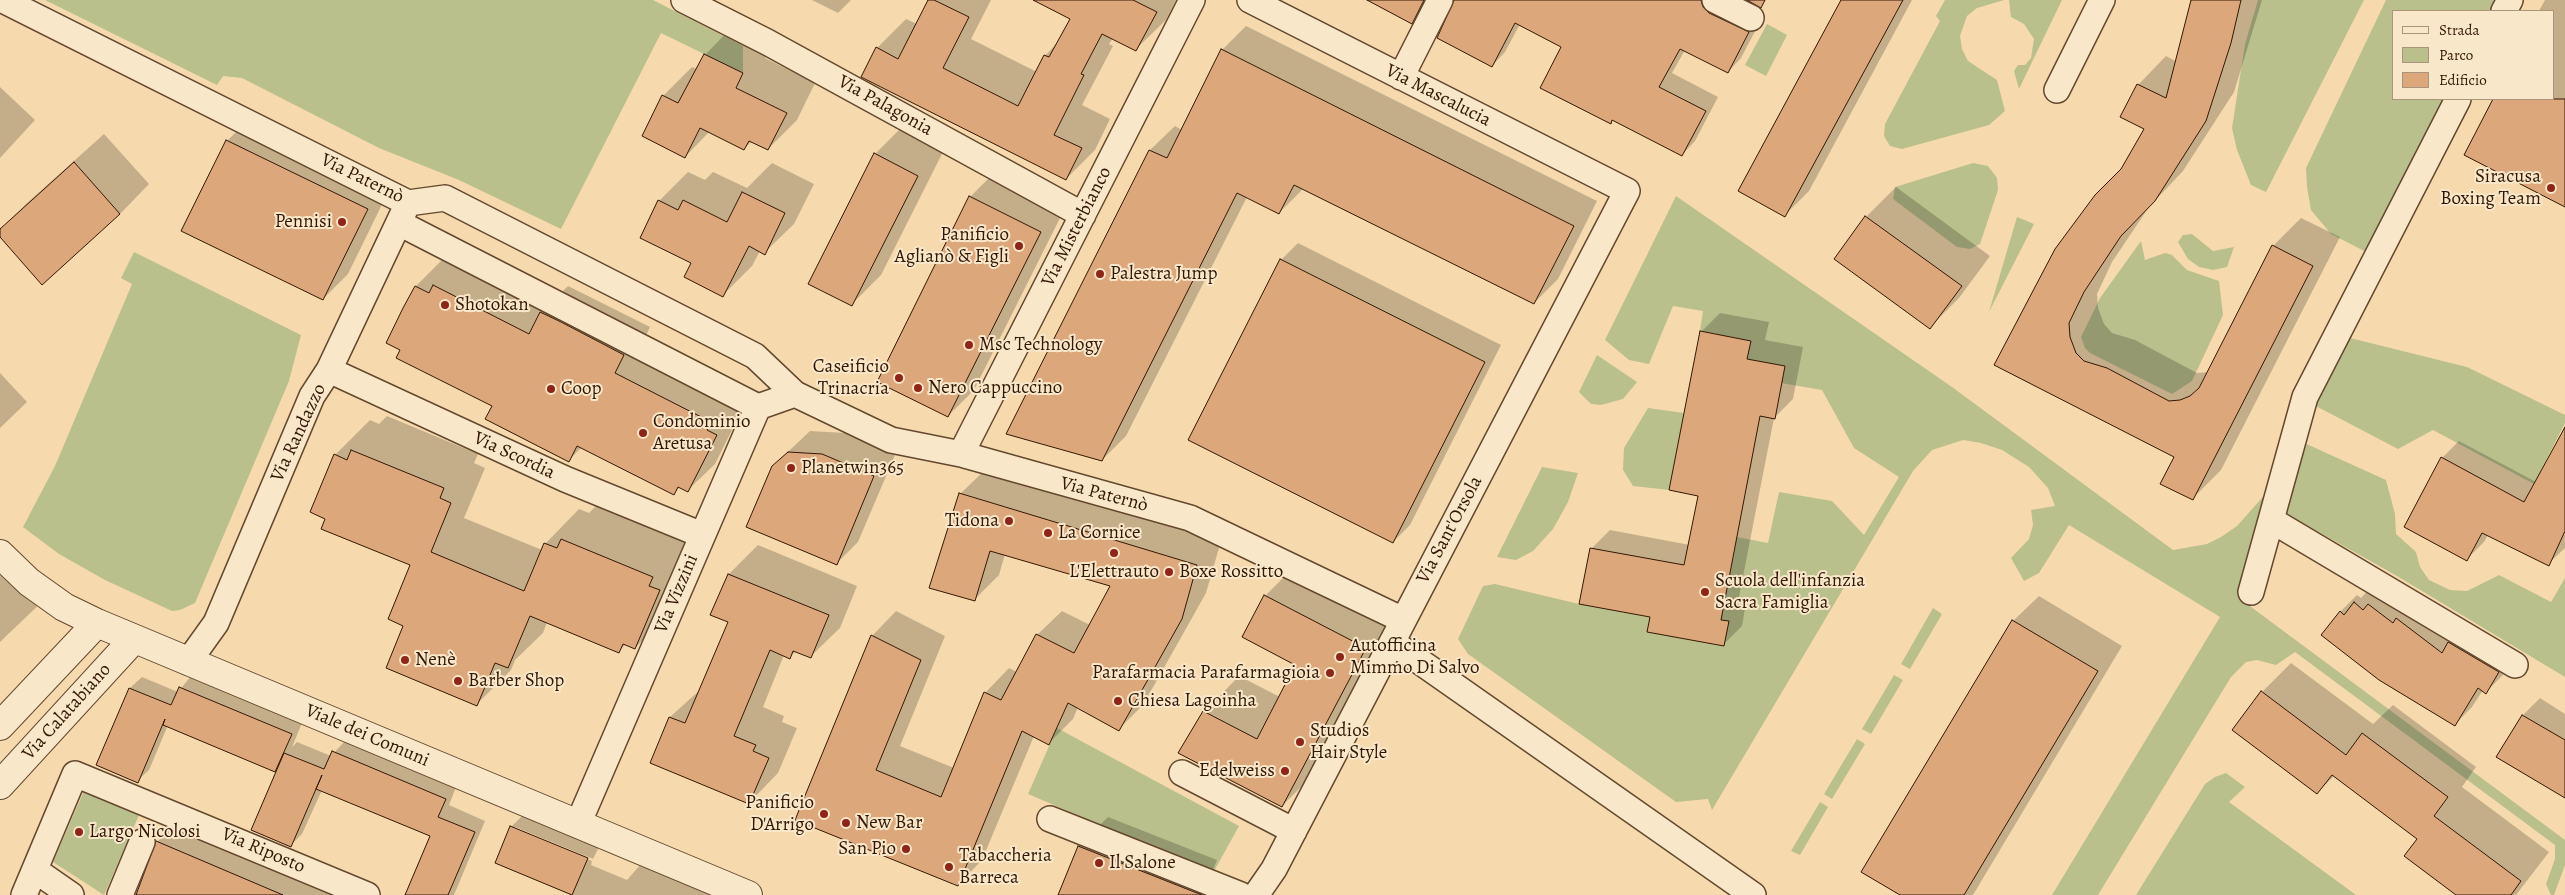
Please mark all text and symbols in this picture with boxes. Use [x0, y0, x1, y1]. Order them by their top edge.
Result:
legend [2392, 10, 2555, 100]
text: Strada [2439, 20, 2480, 40]
text: Parco [2439, 45, 2473, 65]
street label: Via Mascalucia [1382, 60, 1494, 132]
text: Edificio [2439, 70, 2487, 90]
street label: Via Palagonia [834, 71, 936, 141]
street label: Via Paternò [317, 149, 407, 209]
street label: Via Misterbianco [1037, 163, 1117, 291]
place label: Siracusa Boxing Team [2440, 166, 2541, 210]
marker: Siracusa Boxing Team [2545, 182, 2557, 194]
place label: Pennisi [275, 211, 332, 233]
marker: Pennisi [336, 216, 348, 228]
place label: Panificio Aglianò & Figli [895, 224, 1009, 268]
marker: Panificio Aglianò & Figli [1013, 240, 1025, 252]
place label: Palestra Jump [1110, 263, 1217, 285]
marker: Palestra Jump [1094, 268, 1106, 280]
place label: Shotokan [455, 294, 529, 316]
marker: Shotokan [439, 299, 451, 311]
place label: Msc Technology [979, 334, 1102, 356]
marker: Msc Technology [963, 339, 975, 351]
place label: Caseificio Trinacria [813, 356, 889, 400]
marker: Caseificio Trinacria [893, 372, 905, 384]
place label: Nero Cappuccino [928, 377, 1062, 399]
place label: Coop [561, 378, 601, 400]
street label: Via Randazzo [266, 380, 332, 486]
marker: Nero Cappuccino [912, 382, 924, 394]
marker: Coop [545, 383, 557, 395]
place label: Condominio Aretusa [653, 411, 750, 455]
street label: Via Scordia [470, 427, 558, 485]
marker: Condominio Aretusa [637, 427, 649, 439]
place label: Planetwin365 [801, 457, 904, 479]
marker: Planetwin365 [785, 462, 797, 474]
street label: Via Paternò [1058, 472, 1150, 518]
street label: Via Sant'Orsola [1412, 472, 1488, 588]
place label: Tidona [945, 510, 999, 532]
marker: Tidona [1003, 515, 1015, 527]
place label: La Cornice [1058, 522, 1141, 544]
marker: La Cornice [1042, 527, 1054, 539]
marker: L'Elettrauto [1108, 547, 1120, 559]
street label: Via Vizzini [650, 551, 704, 637]
place label: L'Elettrauto [1069, 561, 1159, 583]
place label: Boxe Rossitto [1179, 561, 1283, 583]
marker: Boxe Rossitto [1163, 566, 1175, 578]
place label: Scuola dell'infanzia Sacra Famiglia [1715, 570, 1865, 614]
marker: Scuola dell'infanzia Sacra Famiglia [1699, 586, 1711, 598]
place label: Autofficina Mimmo Di Salvo [1350, 635, 1479, 679]
place label: Nenè [415, 649, 456, 671]
marker: Autofficina Mimmo Di Salvo [1334, 651, 1346, 663]
marker: Nenè [399, 654, 411, 666]
street label: Via Calatabiano [18, 659, 116, 765]
place label: Parafarmacia Parafarmagioia [1092, 662, 1320, 684]
marker: Parafarmacia Parafarmagioia [1324, 667, 1336, 679]
place label: Barber Shop [468, 670, 564, 692]
marker: Barber Shop [452, 675, 464, 687]
place label: Chiesa Lagoinha [1128, 690, 1256, 712]
marker: Chiesa Lagoinha [1112, 695, 1124, 707]
street label: Viale dei Comuni [302, 700, 432, 772]
place label: Studios Hair Style [1310, 720, 1387, 764]
marker: Studios Hair Style [1294, 736, 1306, 748]
place label: Edelweiss [1199, 760, 1275, 782]
marker: Edelweiss [1279, 765, 1291, 777]
place label: Panificio D'Arrigo [745, 792, 814, 836]
marker: Panificio D'Arrigo [818, 808, 830, 820]
place label: New Bar [856, 812, 922, 834]
marker: New Bar [840, 817, 852, 829]
place label: Largo Nicolosi [89, 821, 201, 843]
street label: Via Riposto [218, 823, 308, 879]
marker: Largo Nicolosi [73, 826, 85, 838]
place label: San Pio [838, 838, 896, 860]
marker: San Pio [900, 843, 912, 855]
place label: Tabaccheria Barreca [959, 845, 1052, 889]
place label: Il Salone [1109, 852, 1176, 874]
marker: Il Salone [1093, 857, 1105, 869]
marker: Tabaccheria Barreca [943, 861, 955, 873]

